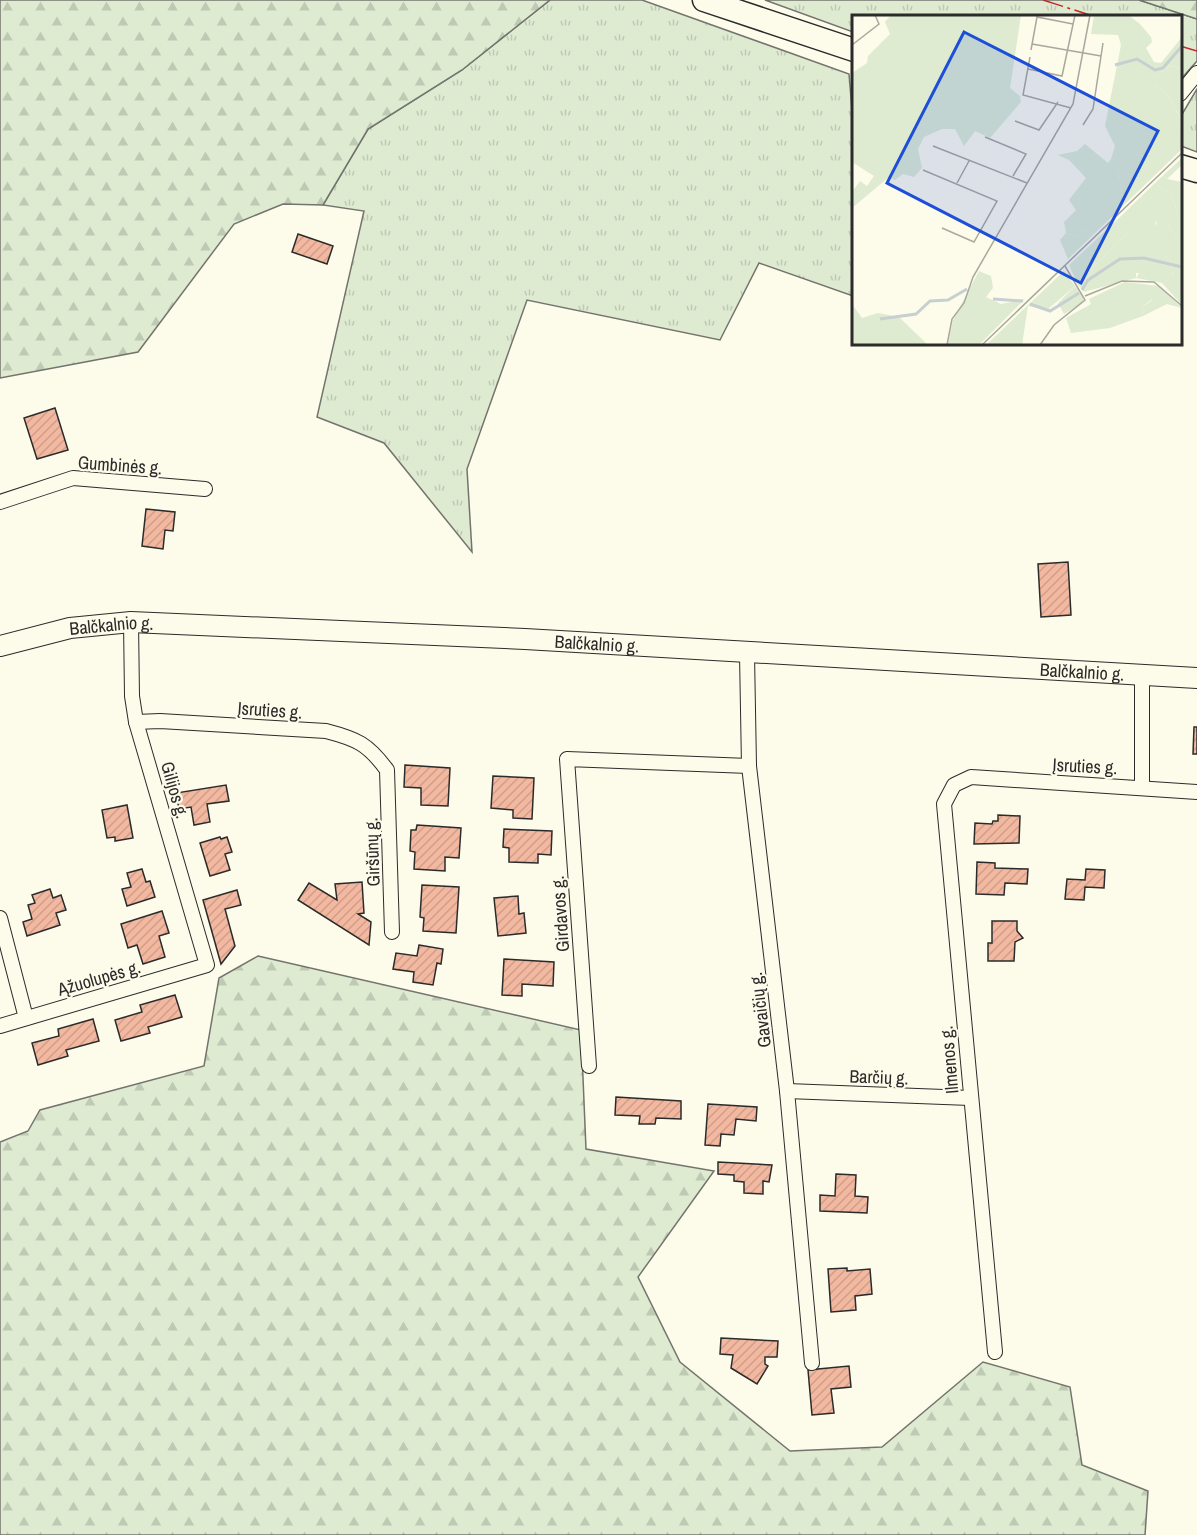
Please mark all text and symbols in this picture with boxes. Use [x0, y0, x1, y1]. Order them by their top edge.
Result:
inset map [852, 15, 1182, 345]
street label: Gumbinės g. [77, 450, 163, 480]
street label: Balčkalnio g. [68, 609, 154, 640]
street label: Balčkalnio g. [554, 628, 640, 658]
street label: Balčkalnio g. [1039, 656, 1125, 686]
street label: Įsruties g. [237, 695, 303, 725]
street label: Įsruties g. [1052, 752, 1118, 780]
street label: Gilijos g. [155, 759, 195, 821]
street label: Giršūnų g. [358, 817, 386, 887]
street label: Girdavos g. [545, 875, 575, 953]
street label: Ąžuolupės g. [54, 954, 143, 1002]
street label: Gavaičių g. [743, 971, 777, 1049]
street label: Ilmenos g. [934, 1025, 964, 1095]
street label: Barčių g. [849, 1063, 909, 1091]

